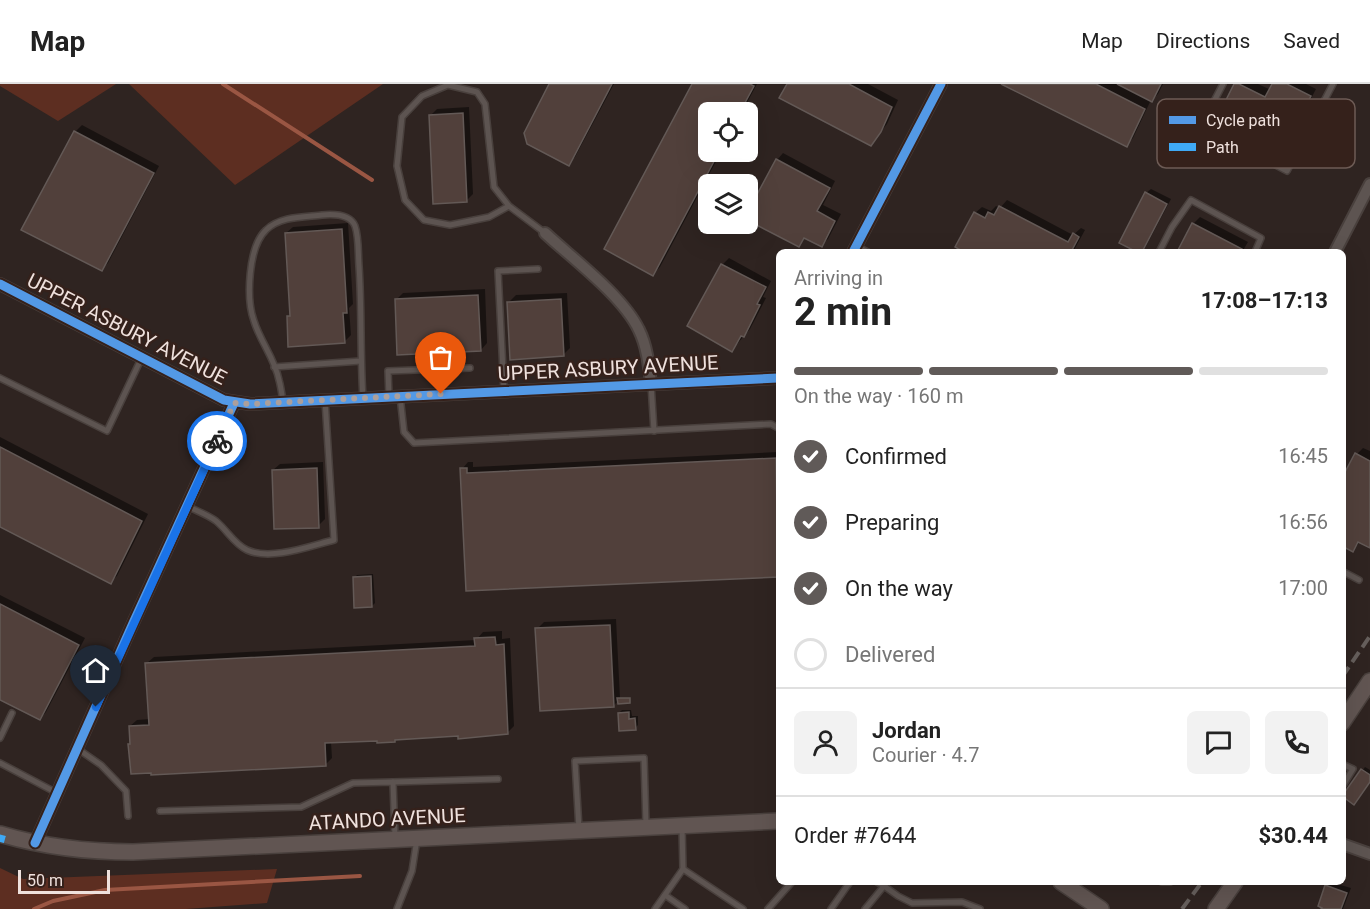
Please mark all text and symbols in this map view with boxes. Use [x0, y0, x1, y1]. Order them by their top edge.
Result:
text: Map [30, 25, 85, 58]
text: Map [1081, 29, 1123, 53]
text: Directions [1156, 29, 1250, 53]
text: Saved [1283, 29, 1340, 53]
legend [1157, 99, 1355, 168]
map controls [698, 102, 758, 234]
button: locate [698, 102, 758, 162]
text: Cycle path [1206, 111, 1280, 130]
text: Path [1206, 138, 1239, 157]
button: layers [698, 174, 758, 234]
text: Arriving in [794, 266, 883, 290]
street label: UPPER ASBURY AVENUE [23, 268, 231, 390]
text: 17:08–17:13 [1201, 288, 1328, 313]
text: 2 min [794, 289, 892, 335]
pin [415, 332, 466, 394]
icon: bag [424, 341, 457, 374]
street label: UPPER ASBURY AVENUE [497, 350, 719, 386]
text: On the way · 160 m [794, 384, 963, 408]
courier [187, 411, 247, 471]
icon: bike [201, 425, 234, 458]
icon: check [794, 440, 827, 473]
text: Confirmed [845, 444, 947, 469]
text: 16:45 [1278, 444, 1328, 468]
icon: check [794, 506, 827, 539]
text: Preparing [845, 510, 939, 535]
text: 16:56 [1278, 510, 1328, 534]
icon: check [794, 572, 827, 605]
text: On the way [845, 576, 953, 601]
text: 17:00 [1278, 576, 1328, 600]
text: Delivered [845, 642, 935, 667]
pin [70, 645, 121, 707]
icon: home [79, 654, 112, 687]
button: person [794, 711, 857, 774]
button: chat [1187, 711, 1250, 774]
button: phone [1265, 711, 1328, 774]
text: Jordan [872, 718, 941, 743]
text: Courier · 4.7 [872, 743, 979, 767]
street label: ATANDO AVENUE [308, 803, 466, 835]
text: Order #7644 [794, 823, 916, 848]
text: $30.44 [1259, 823, 1328, 848]
scale bar [18, 867, 110, 894]
text: 50 m [27, 871, 63, 890]

